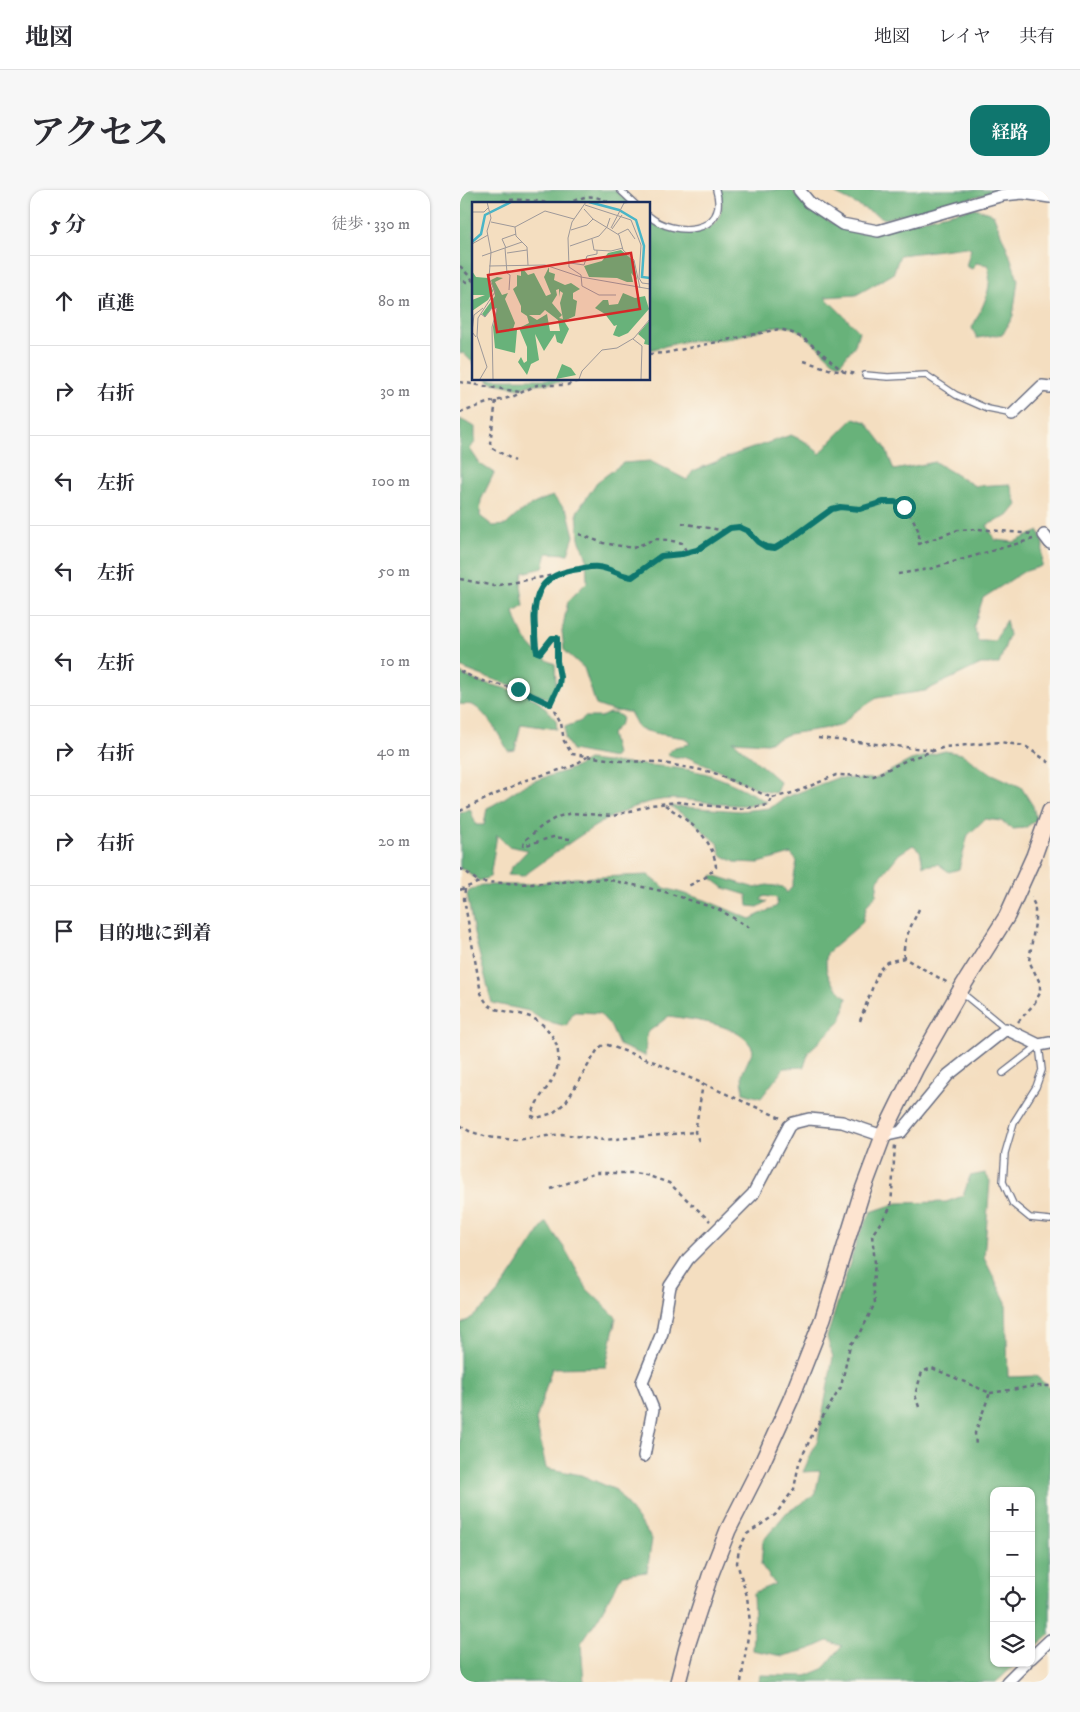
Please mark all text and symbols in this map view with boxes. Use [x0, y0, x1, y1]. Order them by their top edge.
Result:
text: 地図 [25, 23, 73, 53]
text: 地図 [874, 26, 910, 48]
text: レイヤ [938, 26, 991, 48]
text: 共有 [1019, 26, 1055, 48]
button: 経路 [970, 105, 1050, 156]
text: アクセス [30, 112, 169, 156]
inset map [472, 202, 650, 380]
text: 5 分 [50, 212, 86, 238]
text: 徒歩 · 330 m [331, 214, 410, 234]
icon: ahead [50, 287, 78, 315]
text: 80 m [378, 291, 410, 311]
text: 直進 [97, 292, 135, 315]
icon: right [50, 377, 78, 405]
text: 30 m [380, 381, 410, 401]
text: 右折 [97, 382, 135, 405]
icon: left [50, 467, 78, 495]
text: 100 m [372, 471, 410, 491]
text: 左折 [97, 472, 135, 495]
route start [893, 496, 916, 519]
icon: left [50, 557, 78, 585]
text: 50 m [378, 561, 410, 581]
text: 左折 [97, 562, 135, 585]
icon: left [50, 647, 78, 675]
text: 10 m [380, 651, 410, 671]
text: 左折 [97, 652, 135, 675]
route end [507, 678, 530, 701]
icon: right [50, 737, 78, 765]
text: 40 m [377, 741, 410, 761]
text: 右折 [97, 742, 135, 765]
icon: right [50, 827, 78, 855]
text: 20 m [378, 831, 410, 851]
text: 右折 [97, 832, 135, 855]
icon: arrive [50, 917, 78, 945]
text: 目的地に到着 [97, 922, 211, 945]
map controls [990, 1487, 1035, 1667]
button: + [990, 1487, 1035, 1532]
button: − [990, 1532, 1035, 1577]
button: locate [990, 1577, 1035, 1622]
button: layers [990, 1622, 1035, 1667]

